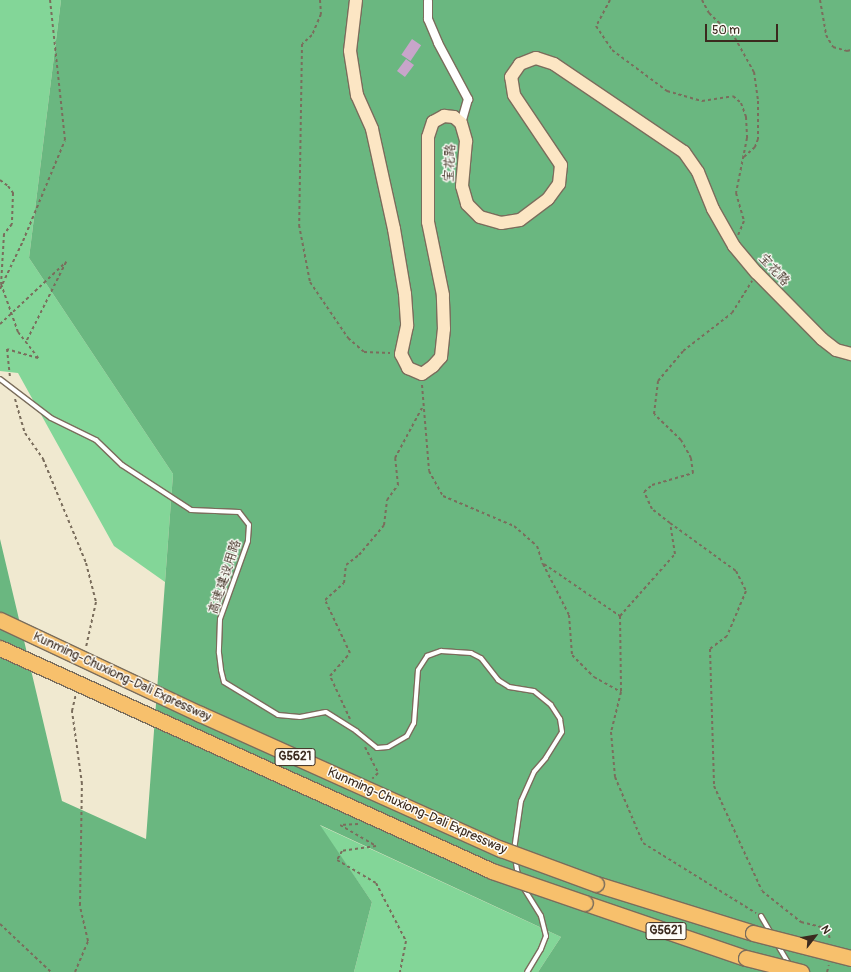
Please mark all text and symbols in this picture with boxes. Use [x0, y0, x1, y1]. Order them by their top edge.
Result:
scale bar [707, 16, 780, 42]
text: 50 m [712, 23, 740, 38]
street label: 宝花路 [441, 143, 459, 183]
street label: 宝花路 [755, 250, 793, 290]
street label: 高速建设用路 [206, 537, 244, 617]
street label: Kunming-Chuxiong-Dali Expressway [31, 629, 213, 725]
road number: G5621 [274, 747, 316, 767]
street label: Kunming-Chuxiong-Dali Expressway [325, 764, 509, 858]
north arrow [795, 916, 835, 956]
road number: G5621 [645, 921, 687, 941]
text: N [818, 923, 833, 936]

